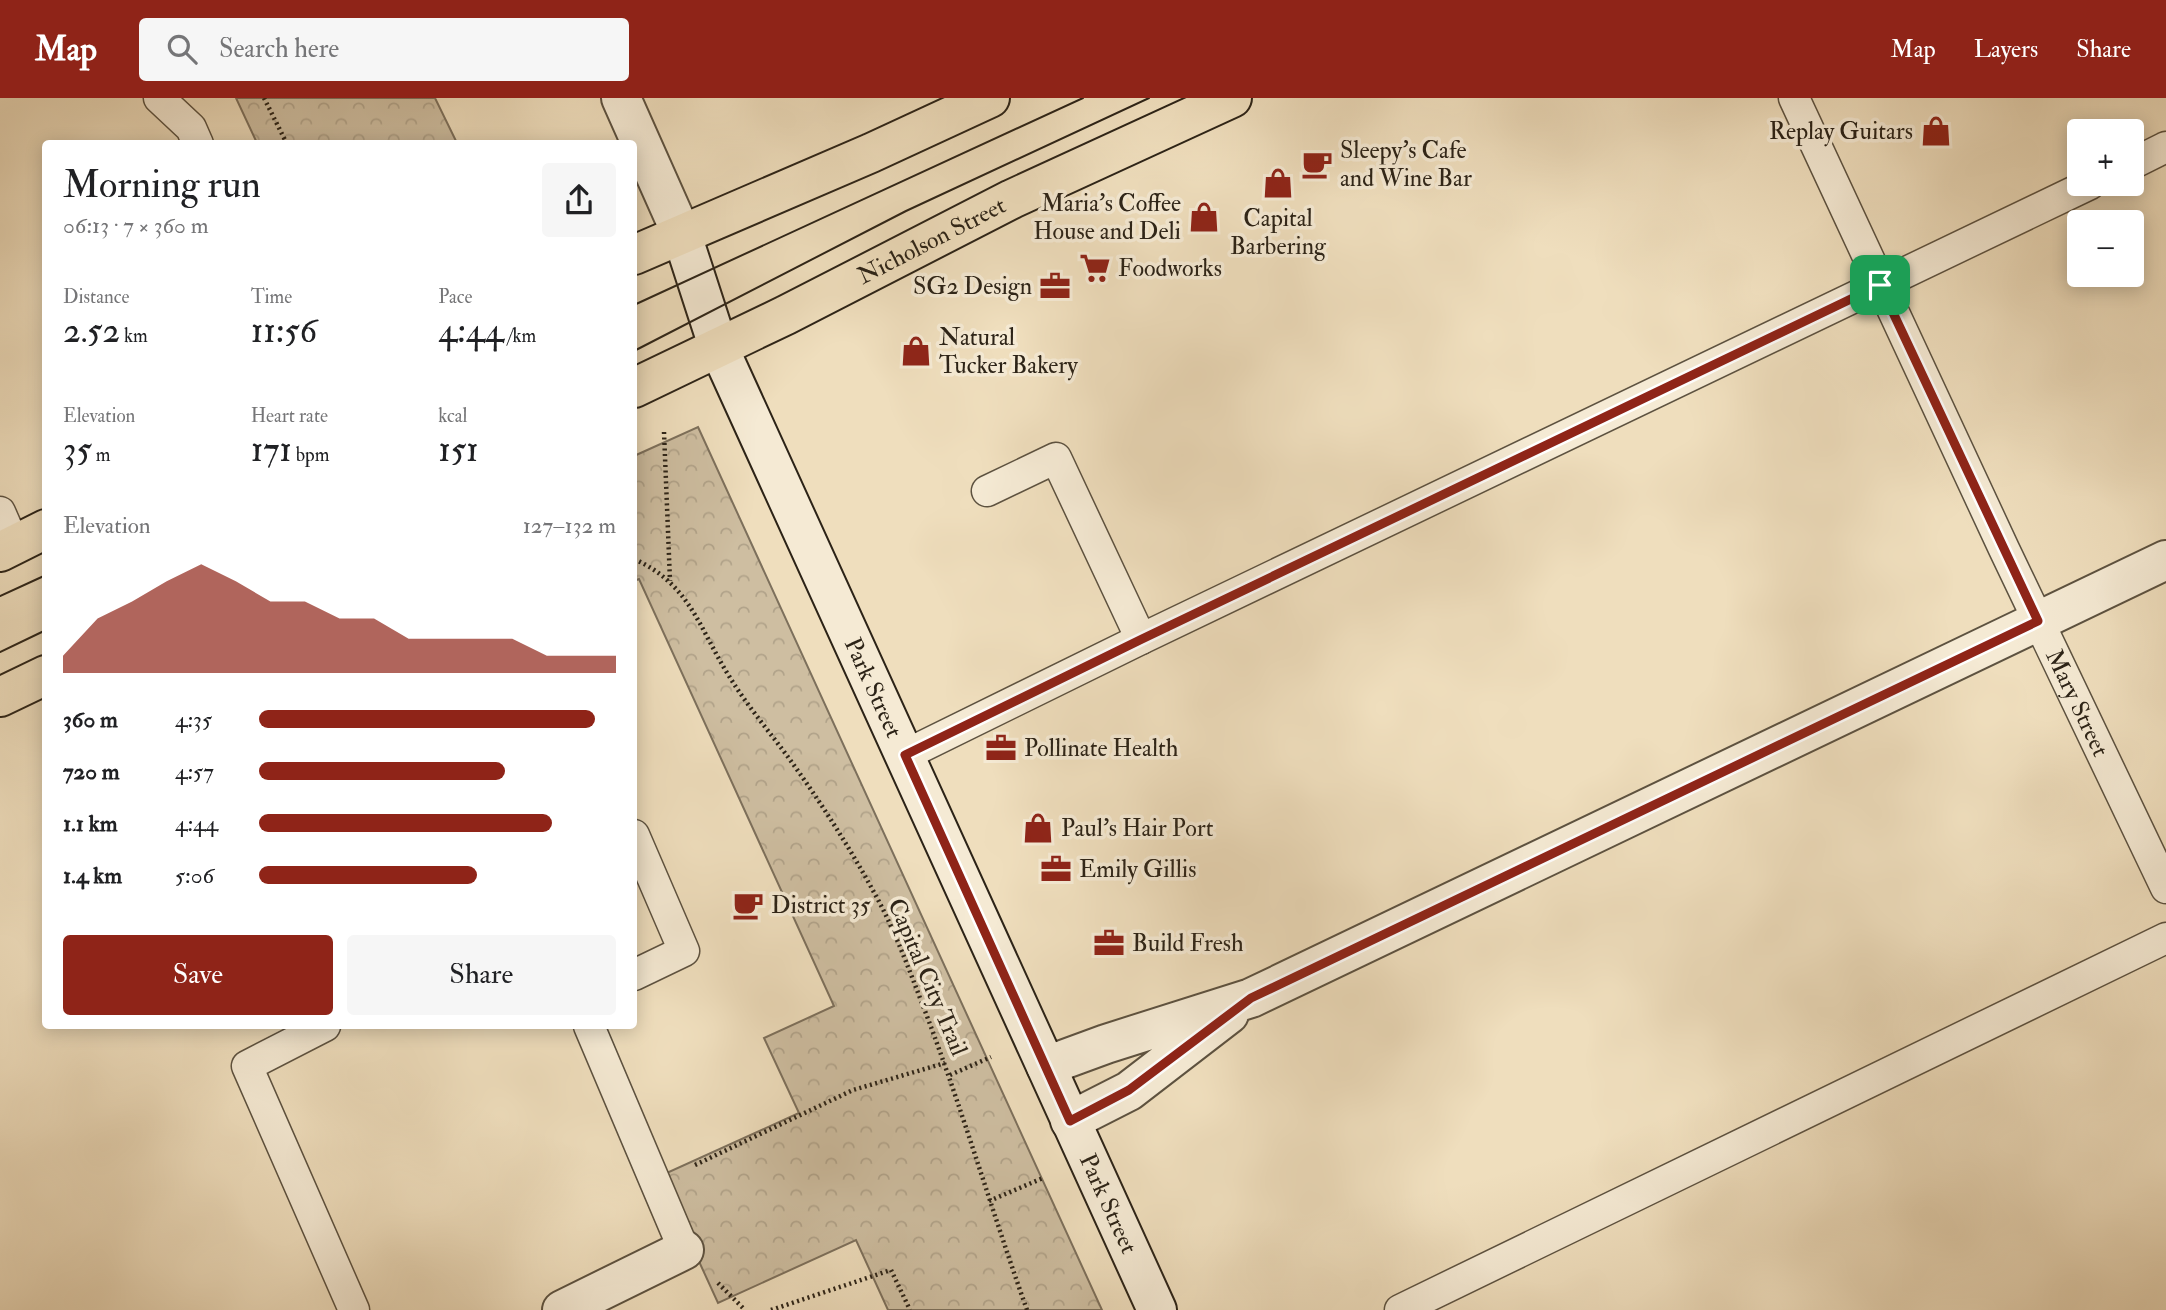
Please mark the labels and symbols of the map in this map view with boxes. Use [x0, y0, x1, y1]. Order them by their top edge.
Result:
shop icon: Replay Guitars [1919, 114, 1953, 148]
place label: Replay Guitars [1769, 116, 1913, 147]
place label: Sleepy's Cafe and Wine Bar [1340, 135, 1472, 194]
cafe icon: Sleepy's Cafe and Wine Bar [1300, 147, 1334, 181]
shop icon: Capital Barbering [1261, 166, 1295, 200]
place label: Maria's Coffee House and Deli [1033, 188, 1181, 247]
street label: Nicholson Street [852, 190, 1011, 292]
shop icon: Maria's Coffee House and Deli [1187, 200, 1221, 234]
place label: Capital Barbering [1230, 203, 1327, 262]
supermarket icon: Foodworks [1078, 251, 1112, 285]
place label: Foodworks [1118, 253, 1222, 284]
pin [1850, 255, 1910, 315]
office icon: SG2 Design [1038, 269, 1072, 303]
place label: SG2 Design [913, 271, 1032, 302]
place label: Natural Tucker Bakery [939, 322, 1078, 381]
shop icon: Natural Tucker Bakery [899, 334, 933, 368]
street label: Park Street [837, 633, 909, 743]
street label: Mary Street [2038, 644, 2116, 762]
office icon: Pollinate Health [984, 731, 1018, 765]
place label: Pollinate Health [1024, 733, 1179, 764]
shop icon: Paul's Hair Port [1021, 811, 1055, 845]
place label: Paul's Hair Port [1061, 813, 1214, 844]
office icon: Emily Gillis [1039, 852, 1073, 886]
place label: Emily Gillis [1079, 854, 1196, 885]
cafe icon: District 35 [731, 888, 765, 922]
place label: District 35 [771, 890, 871, 921]
street label: Capital City Trail [880, 894, 975, 1061]
office icon: Build Fresh [1092, 926, 1126, 960]
place label: Build Fresh [1132, 928, 1244, 959]
street label: Park Street [1072, 1149, 1144, 1259]

